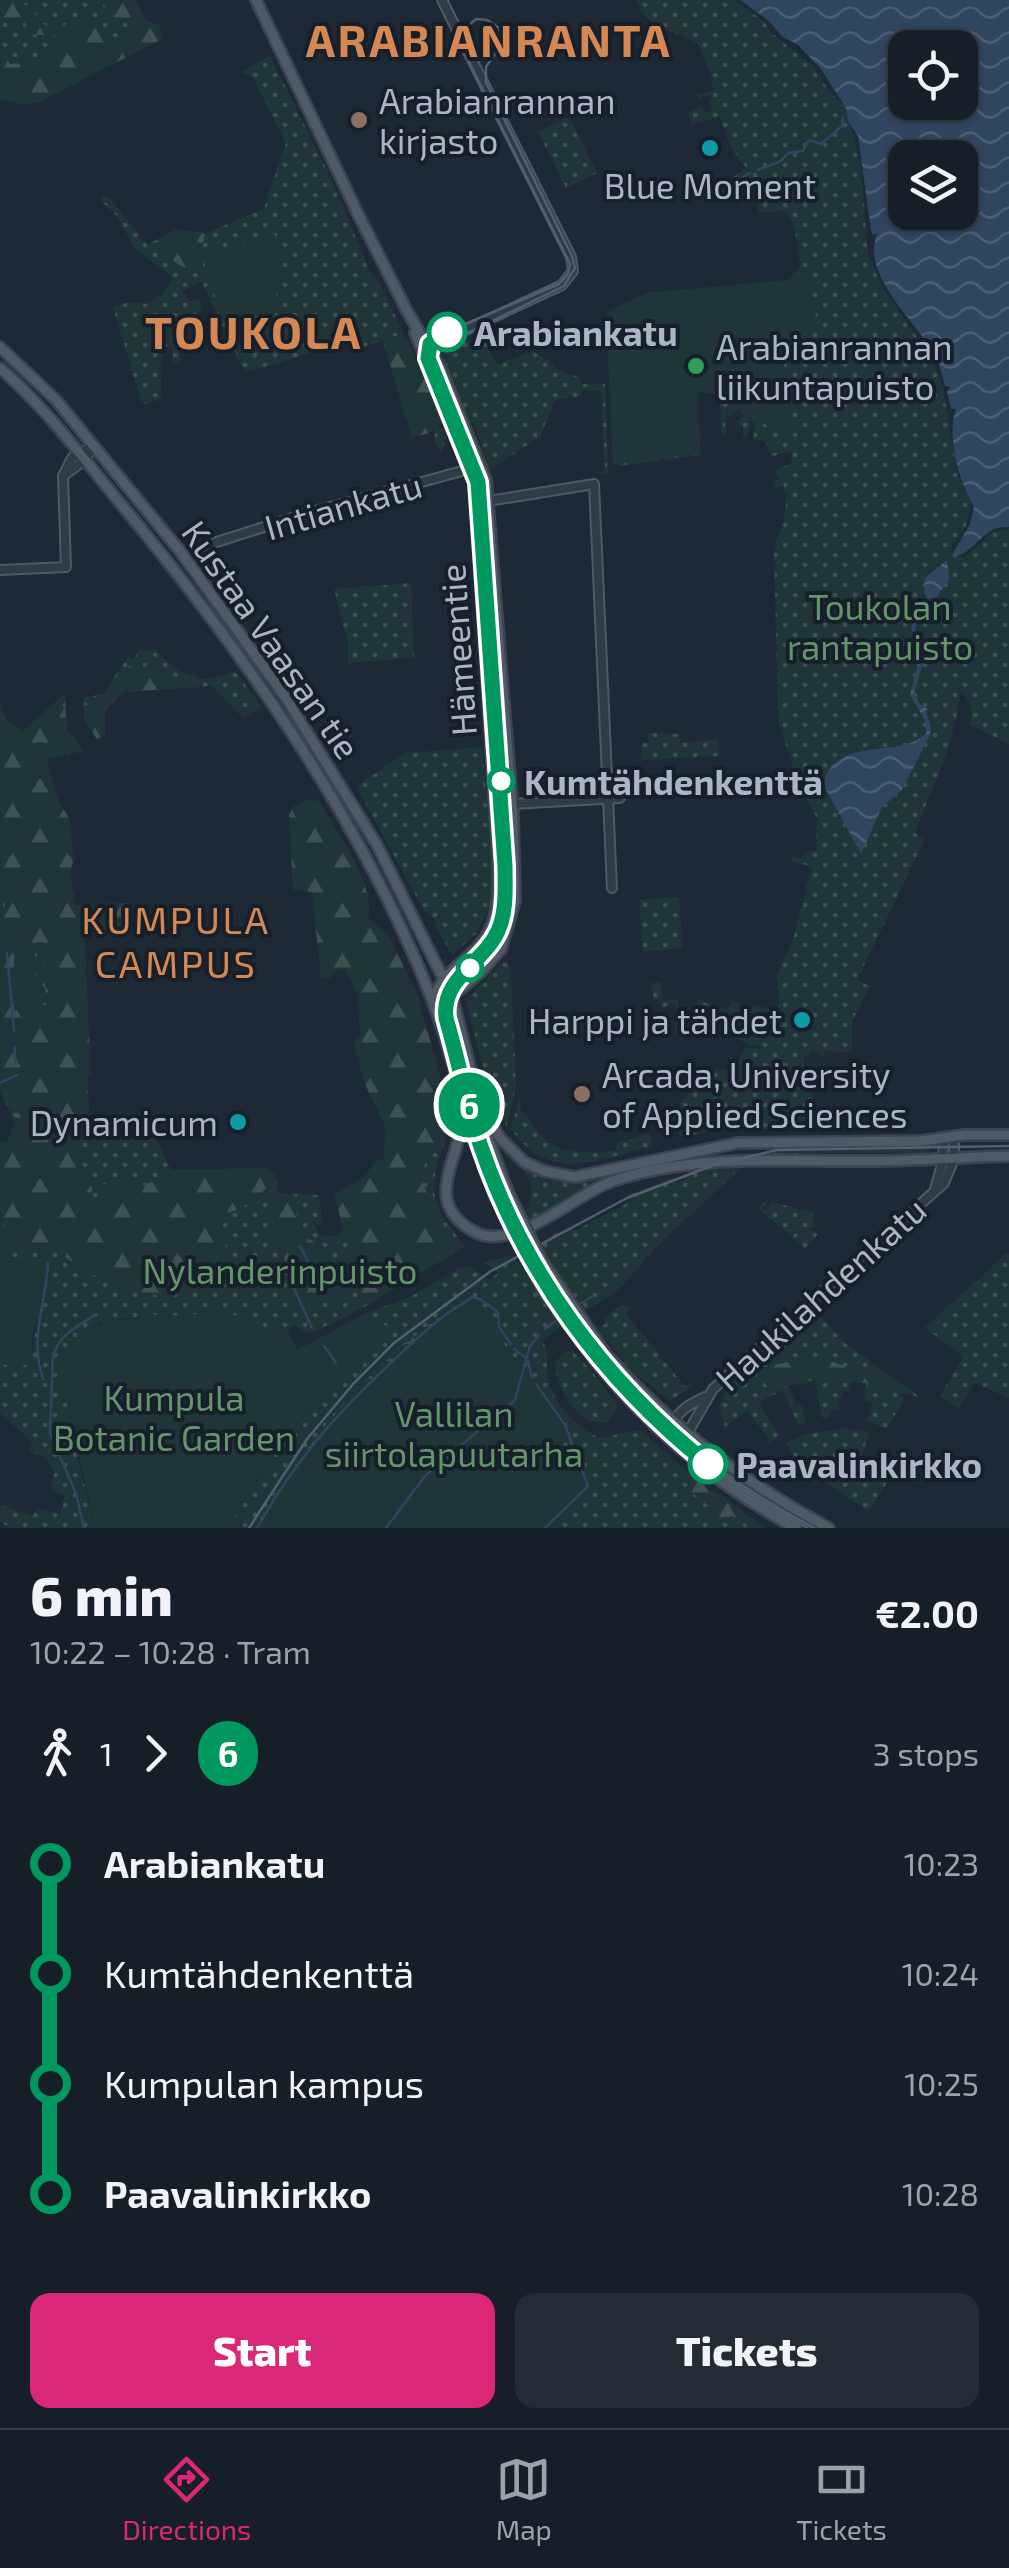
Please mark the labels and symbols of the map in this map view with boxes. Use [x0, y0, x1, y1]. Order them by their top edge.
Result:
district label: ARABIANRANTA [306, 12, 672, 66]
place label: Arabianrannan kirjasto [379, 79, 616, 161]
marker: Arabianrannan kirjasto [348, 109, 370, 131]
marker: Blue Moment [699, 137, 721, 159]
place label: Blue Moment [604, 164, 816, 206]
district label: TOUKOLA [145, 304, 363, 358]
place label: Arabiankatu [474, 311, 678, 353]
marker: Arabiankatu [428, 313, 466, 351]
place label: Arabianrannan liikuntapuisto [716, 325, 953, 407]
marker: Arabianrannan liikuntapuisto [685, 355, 707, 377]
street label: Intiankatu [260, 463, 426, 547]
street label: Kustaa Vaasan tie [174, 512, 370, 766]
street label: Hämeentie [430, 563, 484, 737]
park label: Toukolan rantapuisto [787, 585, 973, 667]
place label: Kumtähdenkenttä [524, 760, 823, 802]
marker: Kumtähdenkenttä [488, 768, 514, 794]
district label: KUMPULA CAMPUS [81, 896, 271, 986]
unlabelled marker [457, 955, 483, 981]
place label: Harppi ja tähdet [528, 999, 782, 1041]
marker: Harppi ja tähdet [791, 1009, 813, 1031]
place label: Arcada, University of Applied Sciences [602, 1053, 908, 1135]
line badge: 6 [436, 1072, 502, 1138]
marker: Arcada, University of Applied Sciences [571, 1083, 593, 1105]
place label: Dynamicum [30, 1101, 218, 1143]
marker: Dynamicum [227, 1111, 249, 1133]
street label: Haukilahdenkatu [706, 1188, 934, 1398]
park label: Nylanderinpuisto [143, 1249, 417, 1291]
park label: Kumpula Botanic Garden [53, 1376, 295, 1458]
park label: Vallilan siirtolapuutarha [325, 1392, 583, 1474]
place label: Paavalinkirkko [736, 1443, 982, 1485]
marker: Paavalinkirkko [689, 1445, 727, 1483]

